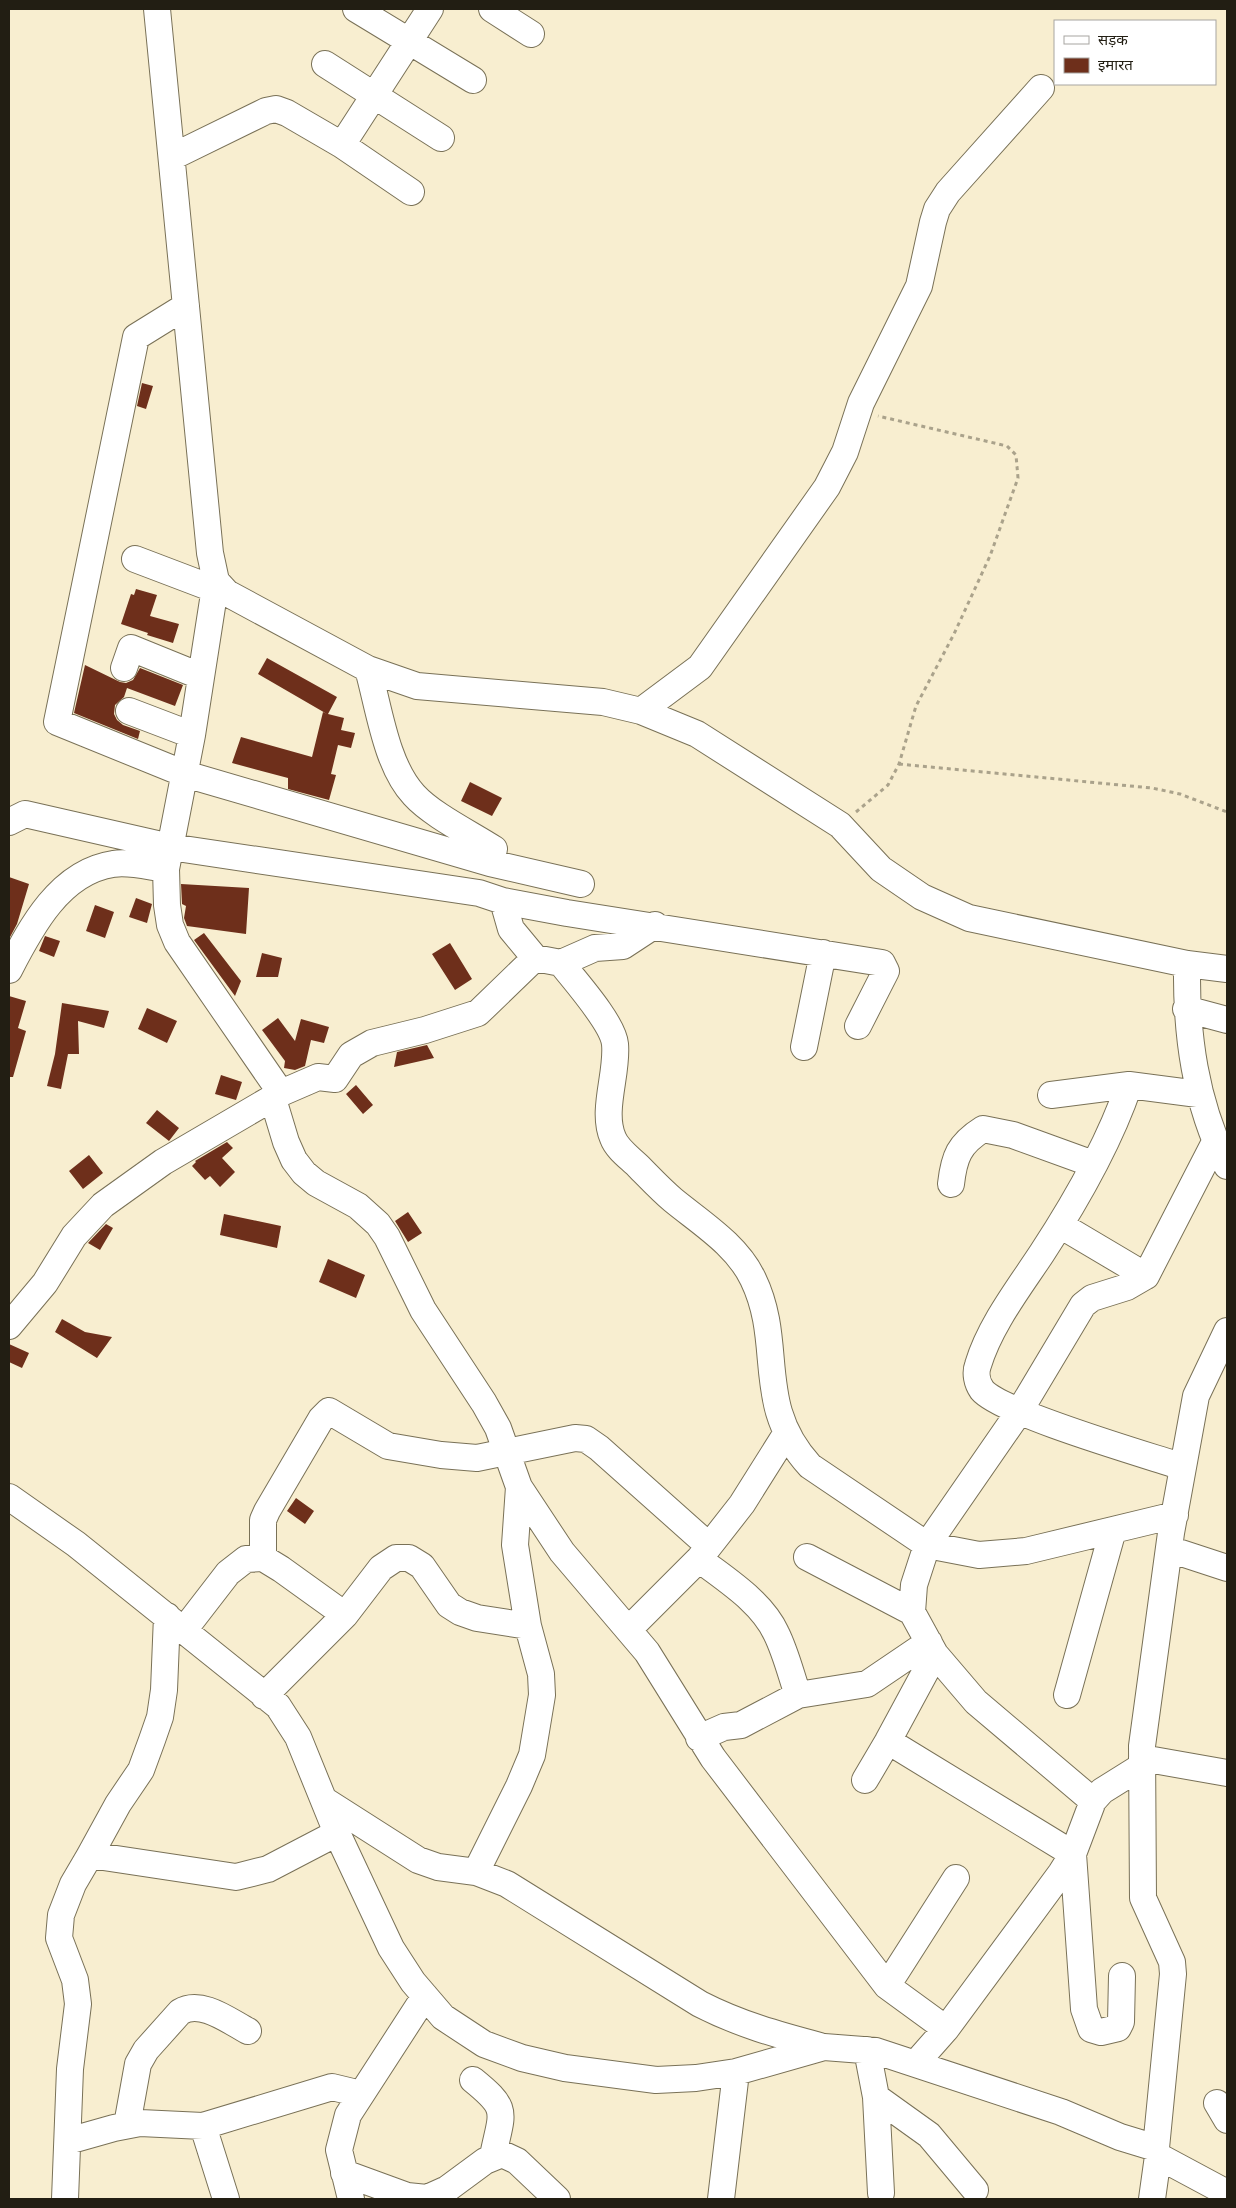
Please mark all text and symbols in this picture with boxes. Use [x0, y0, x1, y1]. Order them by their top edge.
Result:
legend [1054, 20, 1216, 85]
text: सड़क [1098, 33, 1128, 48]
text: इमारत [1098, 58, 1133, 73]

